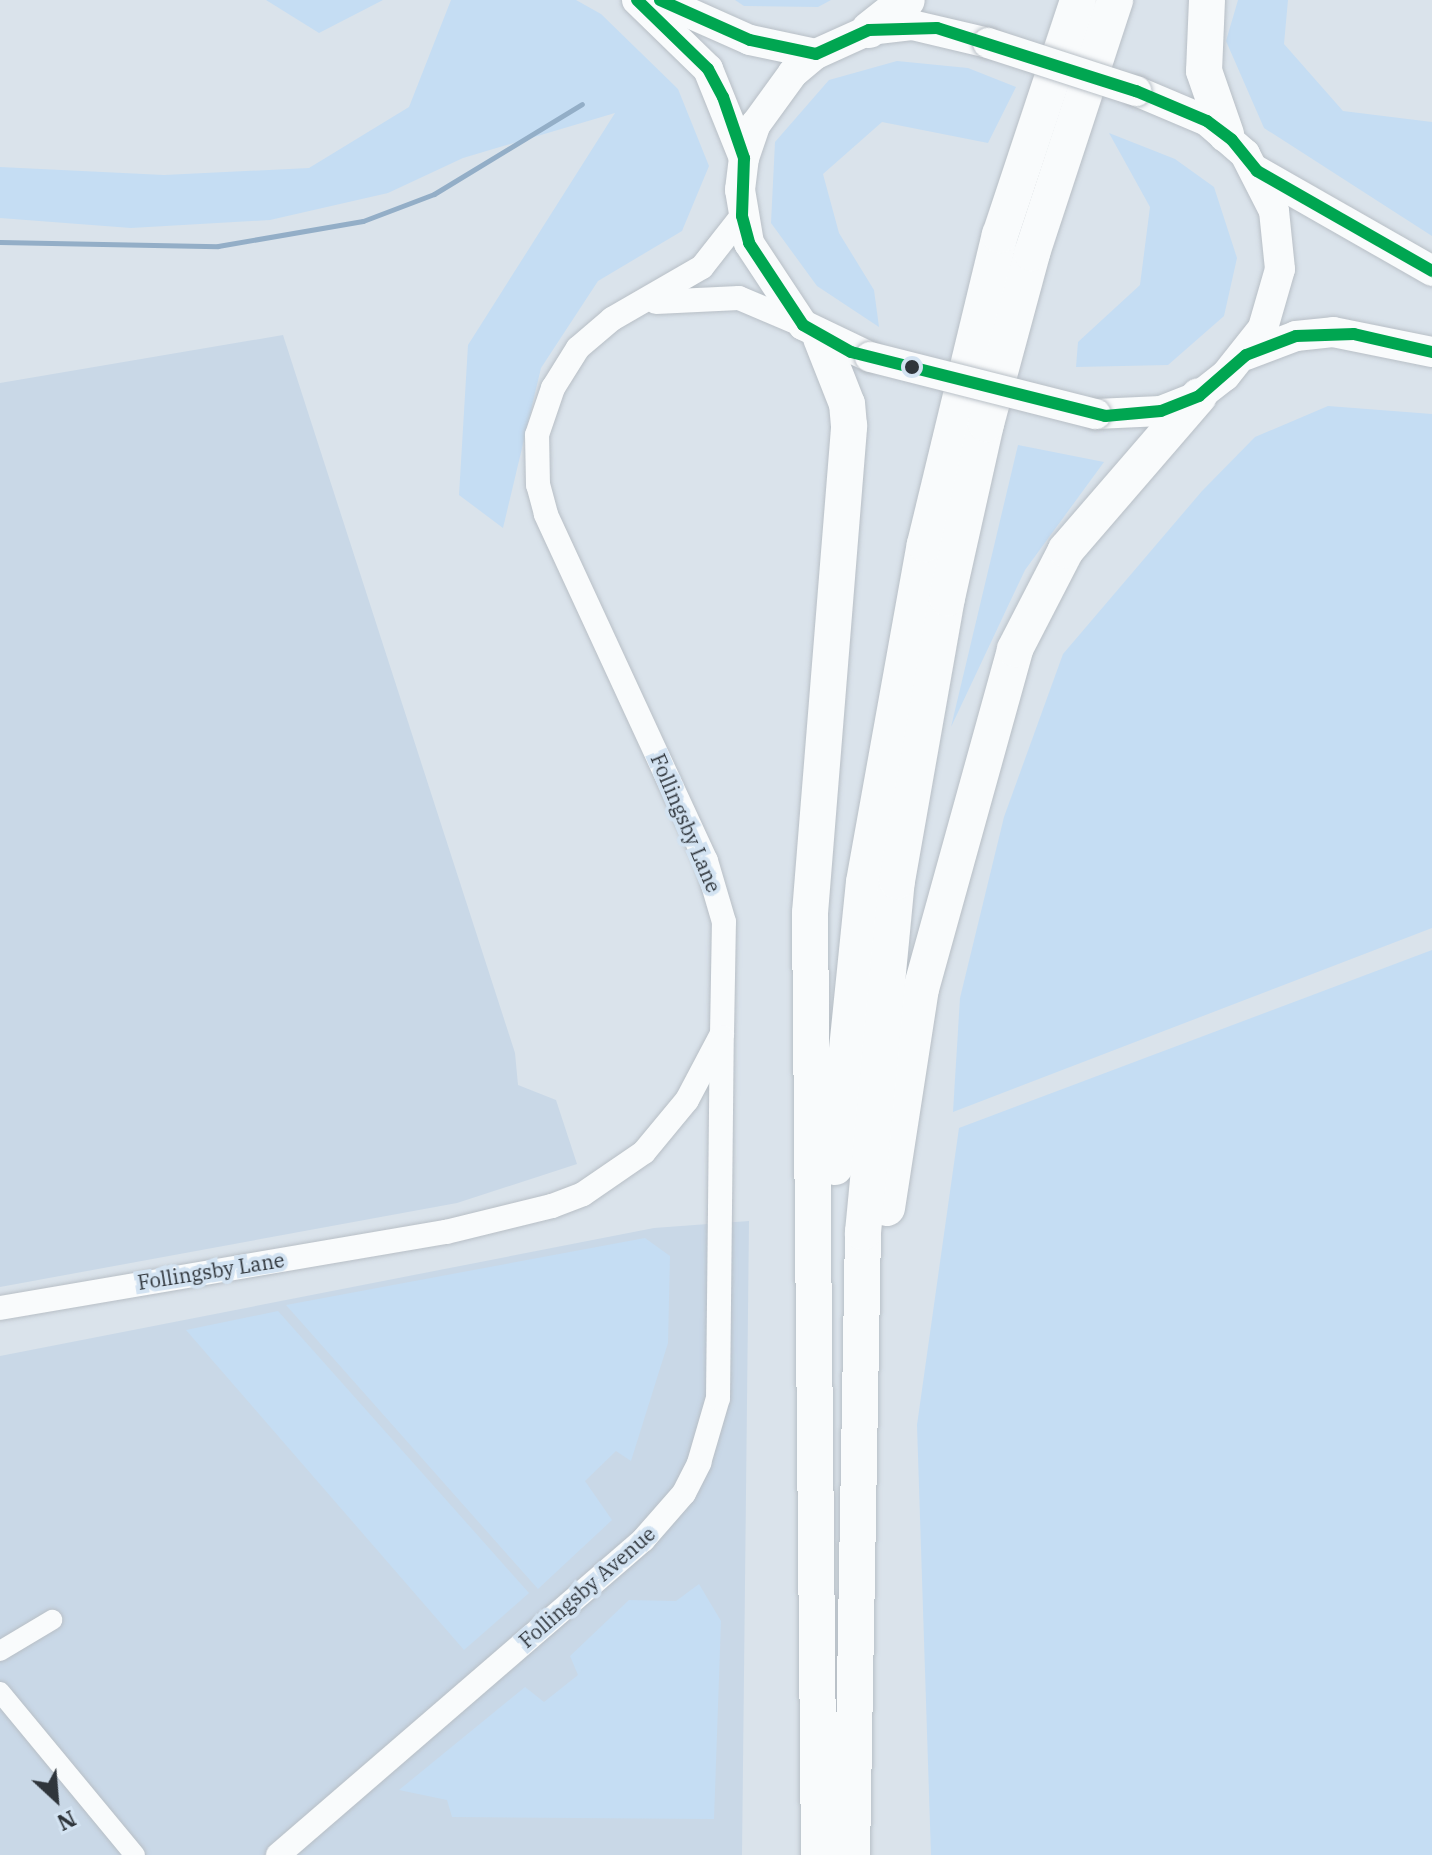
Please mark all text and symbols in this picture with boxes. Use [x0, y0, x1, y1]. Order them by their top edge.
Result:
unlabelled marker [904, 359, 920, 375]
street label: Follingsby Lane [646, 750, 726, 896]
street label: Follingsby Lane [136, 1248, 286, 1294]
street label: Follingsby Avenue [514, 1521, 660, 1653]
north arrow [16, 1759, 96, 1839]
text: N [53, 1804, 81, 1838]

